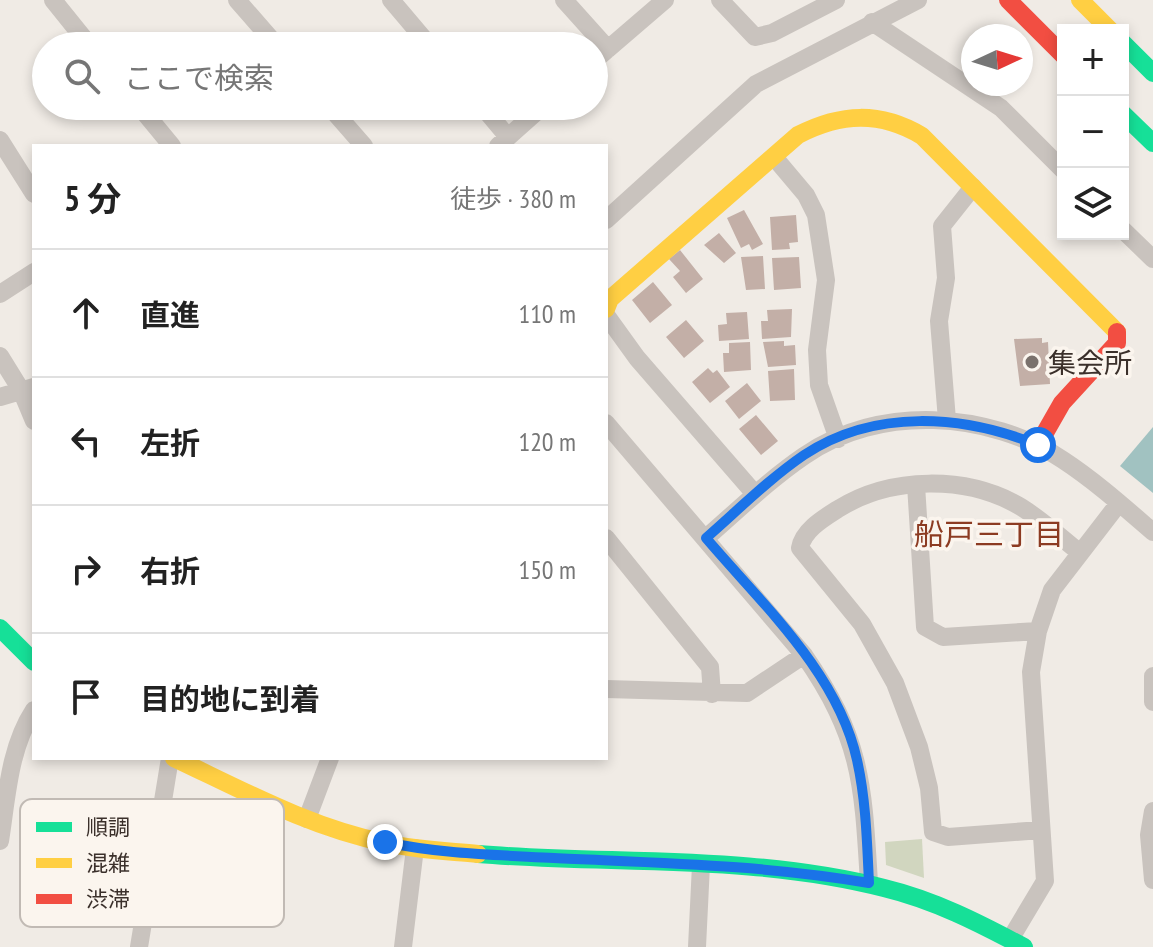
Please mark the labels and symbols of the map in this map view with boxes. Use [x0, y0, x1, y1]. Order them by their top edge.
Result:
north arrow [961, 24, 1033, 96]
place label: 集会所 [1048, 344, 1132, 381]
marker: 集会所 [1023, 353, 1041, 371]
route start [1020, 427, 1056, 463]
district label: 船戸三丁目 [914, 514, 1064, 553]
legend [20, 799, 284, 927]
text: 順調 [86, 813, 130, 841]
route end [367, 824, 403, 860]
text: 混雑 [86, 849, 130, 877]
text: 渋滞 [86, 885, 130, 913]

